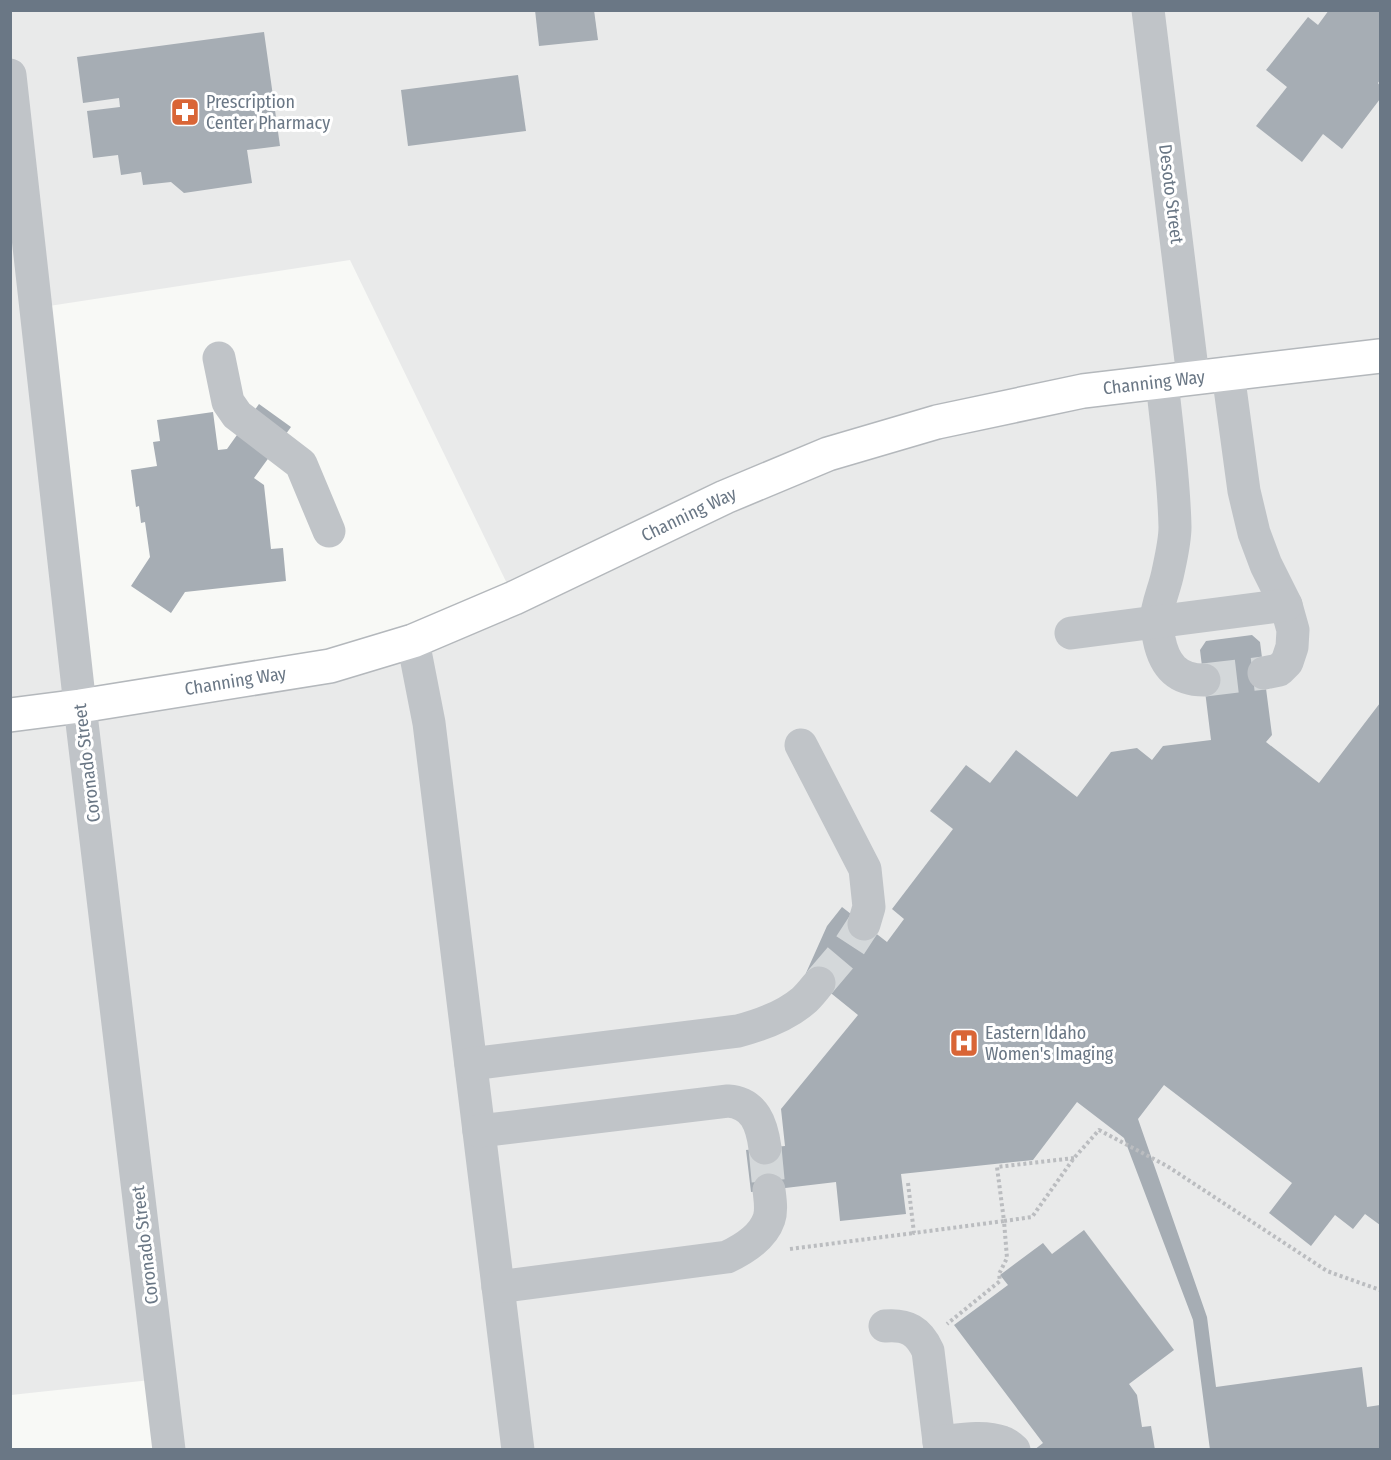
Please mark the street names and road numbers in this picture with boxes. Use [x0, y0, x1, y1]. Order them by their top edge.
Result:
street label: Desoto Street [1154, 143, 1188, 245]
street label: Channing Way [1102, 366, 1206, 400]
street label: Channing Way [638, 483, 740, 546]
street label: Channing Way [183, 662, 288, 700]
street label: Coronado Street [69, 702, 105, 824]
street label: Coronado Street [127, 1184, 163, 1306]

